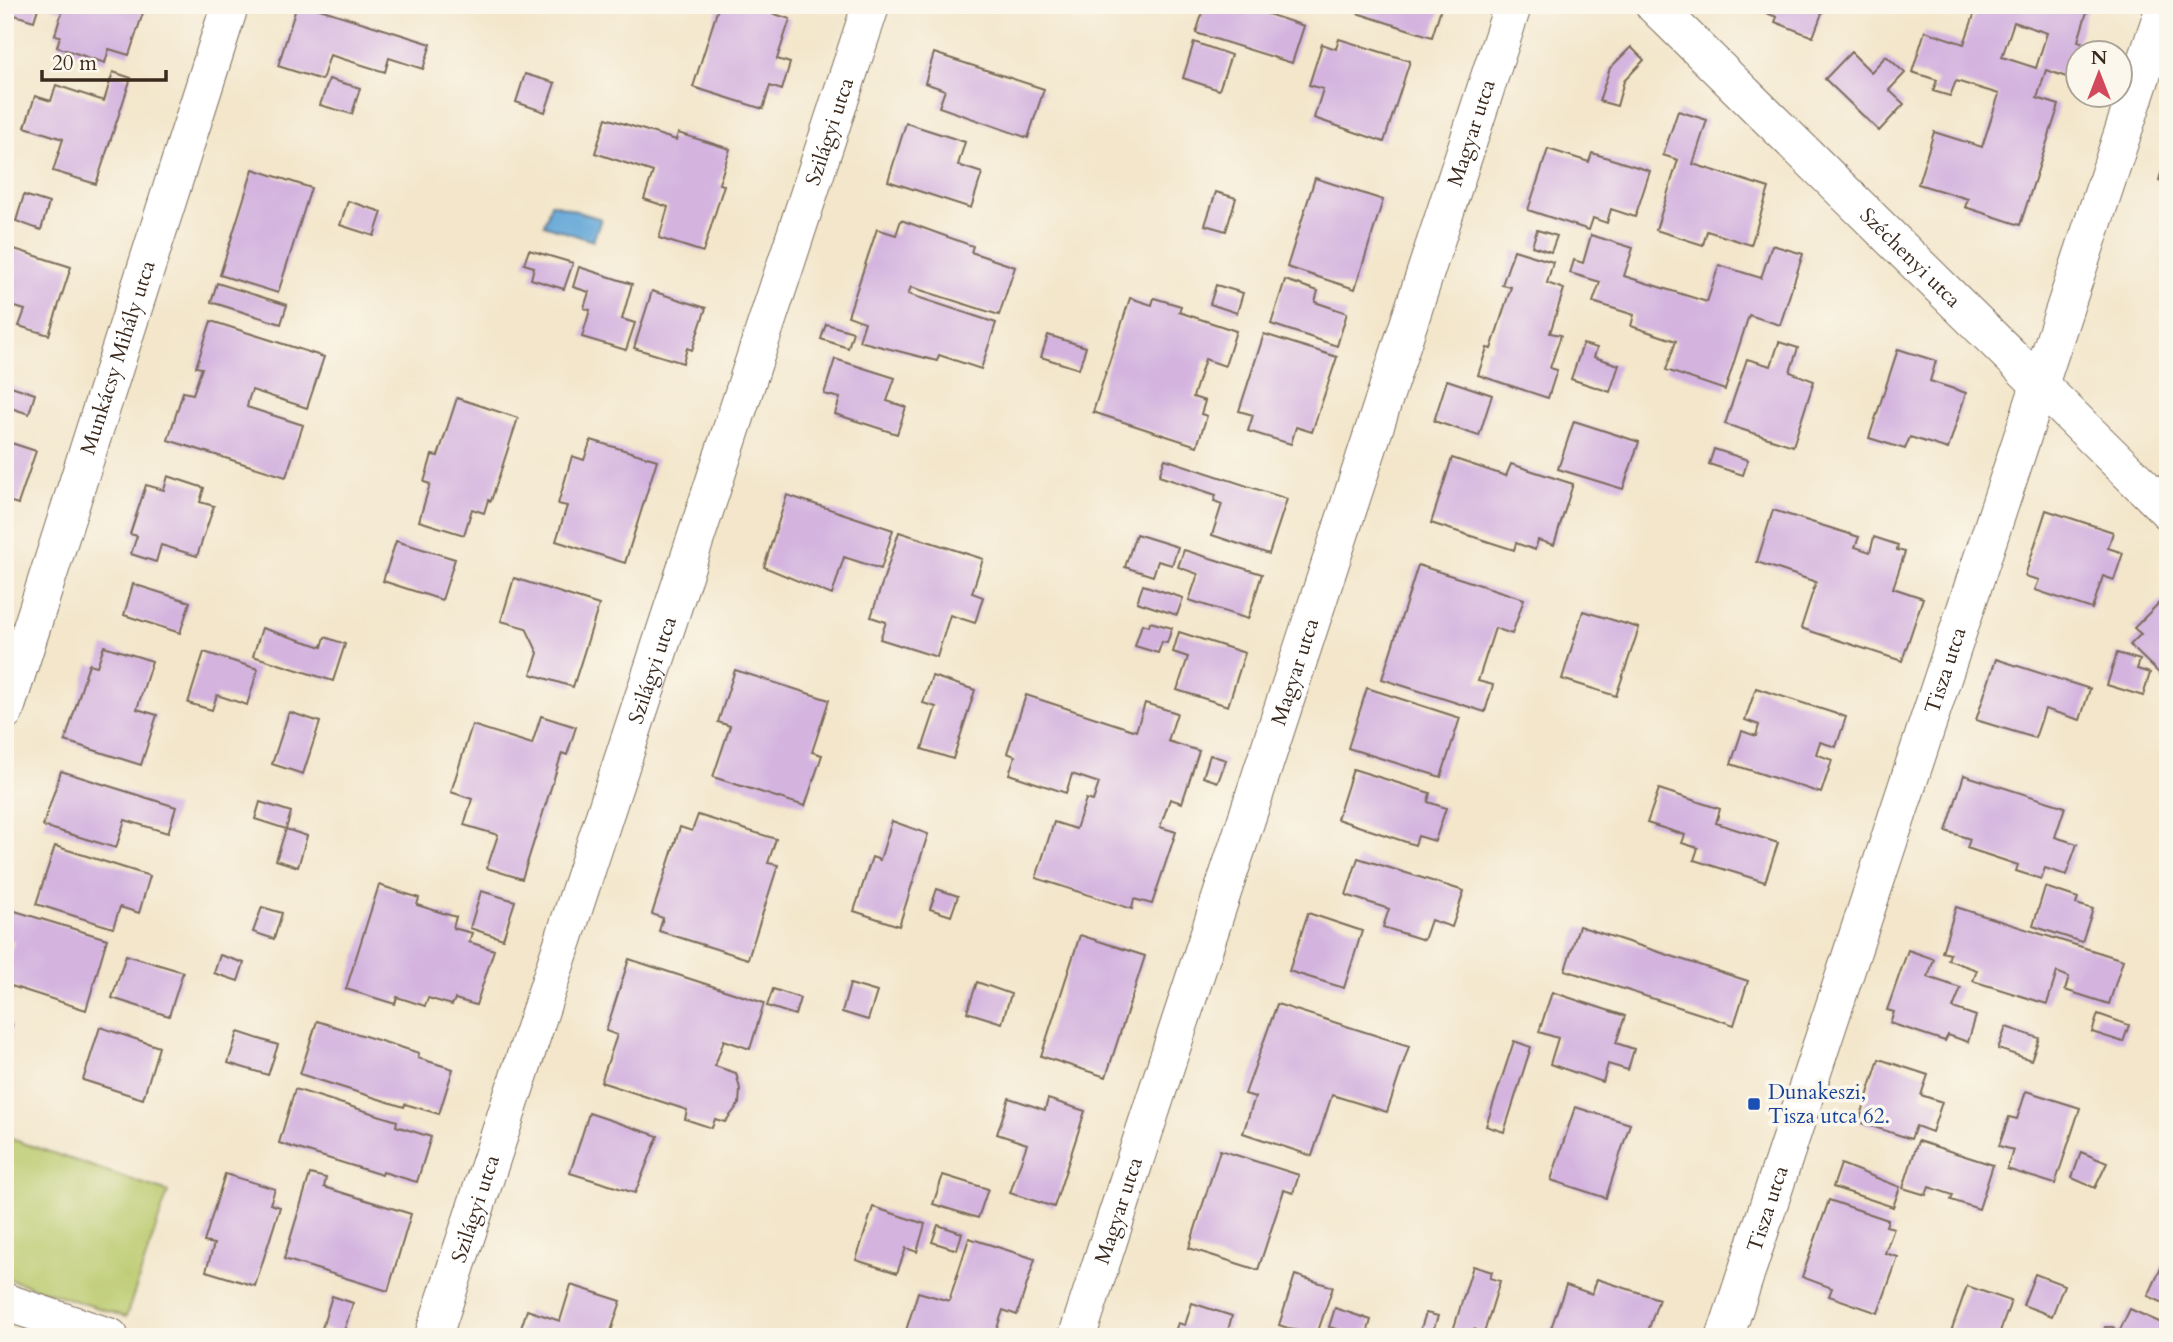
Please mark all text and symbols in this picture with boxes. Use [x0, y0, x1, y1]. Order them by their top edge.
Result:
scale bar [42, 38, 166, 82]
north arrow [2064, 38, 2134, 108]
text: N [2091, 45, 2108, 71]
text: 20 m [52, 49, 97, 78]
street label: Szilágyi utca [799, 74, 861, 189]
street label: Magyar utca [1441, 76, 1503, 190]
street label: Széchenyi utca [1853, 201, 1967, 314]
street label: Munkácsy Mihály utca [74, 257, 163, 458]
street label: Szilágyi utca [622, 613, 684, 728]
street label: Magyar utca [1264, 615, 1326, 729]
street label: Tisza utca [1918, 624, 1973, 718]
place label: Dunakeszi, Tisza utca 62. [1768, 1078, 1890, 1131]
marker: Dunakeszi, Tisza utca 62. [1746, 1096, 1762, 1112]
street label: Szilágyi utca [444, 1151, 507, 1266]
street label: Magyar utca [1088, 1154, 1150, 1268]
street label: Tisza utca [1740, 1162, 1796, 1256]

